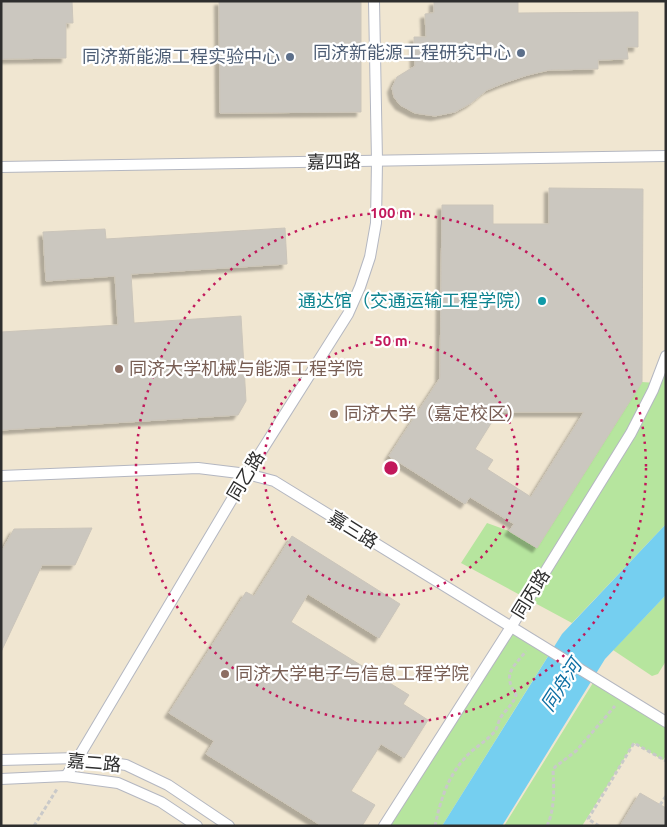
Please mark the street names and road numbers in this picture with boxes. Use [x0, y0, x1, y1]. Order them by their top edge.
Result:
street label: 嘉四路 [307, 151, 361, 171]
street label: 同乙路 [223, 447, 268, 504]
street label: 嘉三路 [325, 506, 382, 552]
street label: 同丙路 [507, 565, 553, 622]
street label: 嘉二路 [66, 750, 122, 774]

